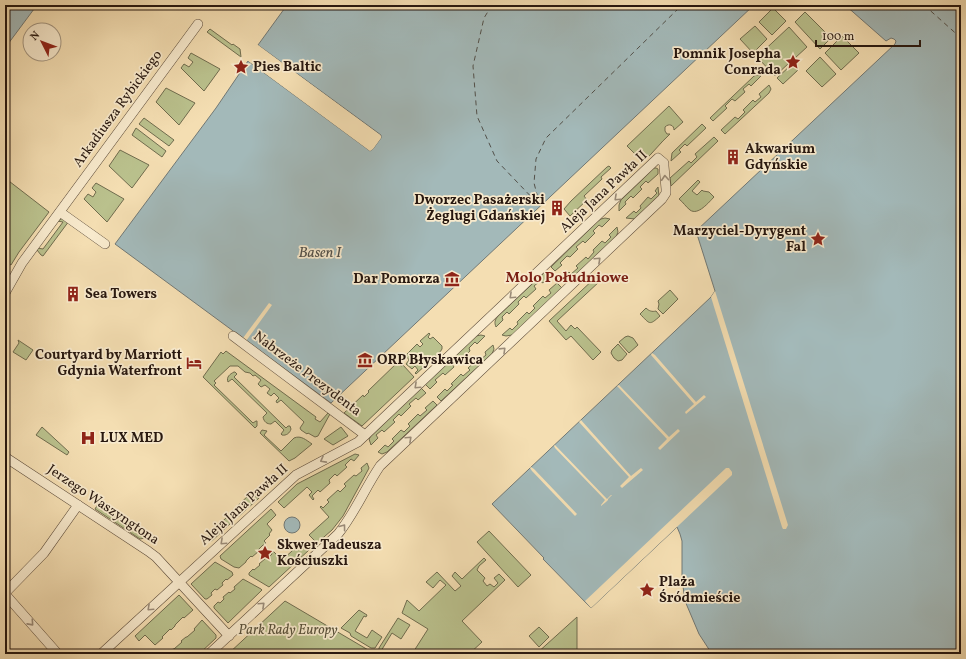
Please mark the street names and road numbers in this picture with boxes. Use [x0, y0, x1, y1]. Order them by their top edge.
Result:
street label: Arkadiusza Rybickiego [69, 47, 167, 171]
street label: Aleja Jana Pawła II [556, 146, 652, 238]
street label: Nabrzeże Prezydenta [249, 327, 365, 421]
street label: Jerzego Waszyngtona [43, 460, 163, 550]
street label: Aleja Jana Pawła II [195, 460, 293, 550]

